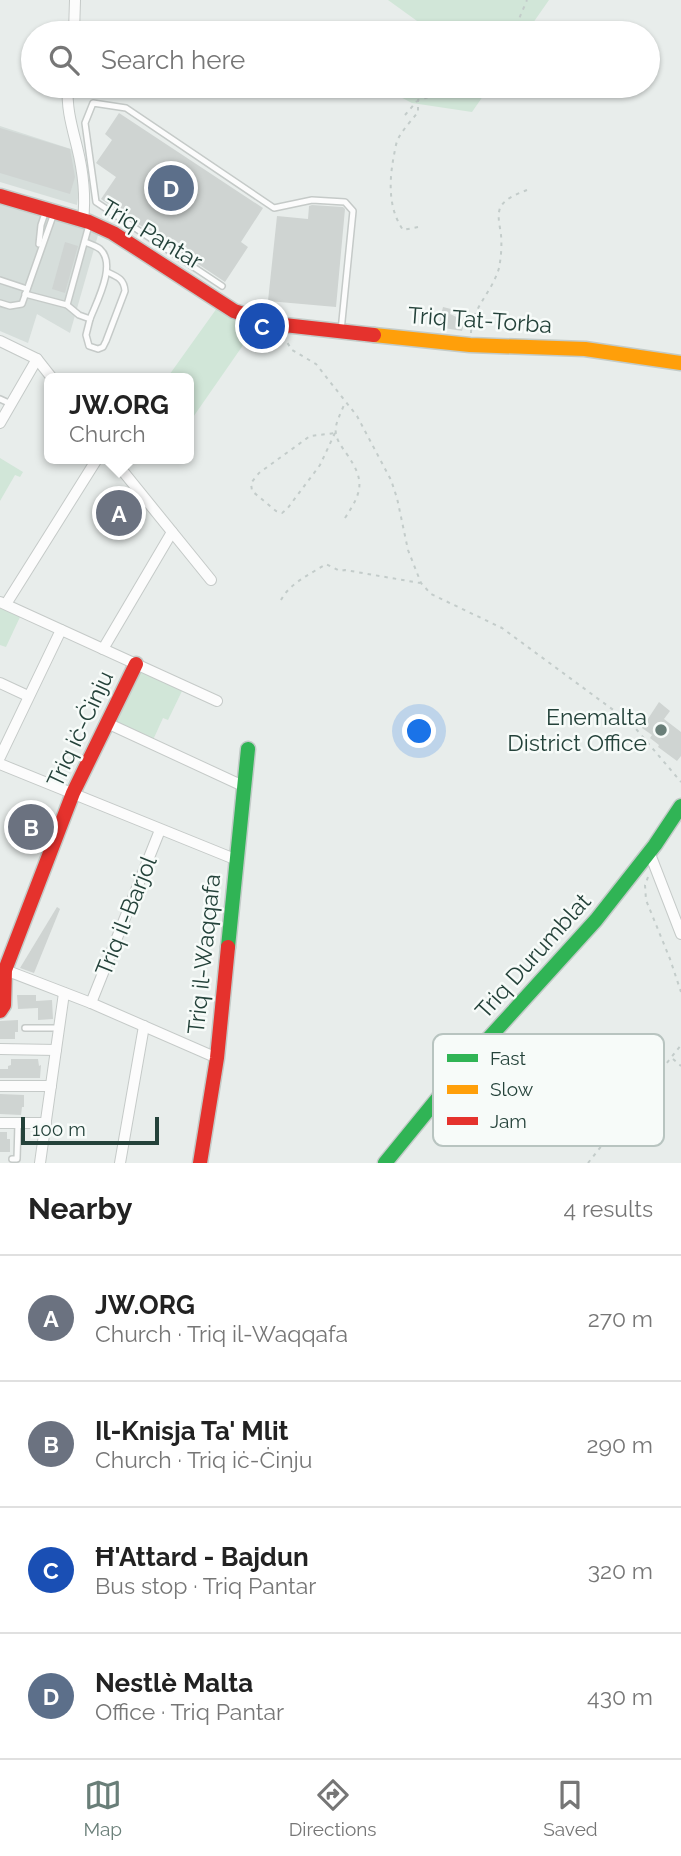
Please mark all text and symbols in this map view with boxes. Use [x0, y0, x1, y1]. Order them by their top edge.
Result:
search box [21, 21, 660, 98]
icon: search [45, 41, 83, 79]
text: Search here [101, 45, 245, 75]
pin: D [148, 162, 194, 214]
street label: Triq Pantar [97, 193, 208, 274]
pin: C [239, 300, 285, 352]
street label: Triq Tat-Torba [407, 301, 553, 338]
popup [44, 373, 194, 464]
text: JW.ORG [69, 390, 169, 420]
text: Church [69, 420, 146, 447]
pin: A [96, 487, 142, 539]
street label: Triq iċ-Ċinju [41, 666, 118, 791]
place label: Enemalta District Office [507, 703, 647, 756]
your location [402, 714, 436, 748]
marker: Enemalta District Office [653, 722, 669, 738]
pin: B [8, 801, 54, 853]
street label: Triq il-Barjol [89, 851, 162, 980]
street label: Triq il-Waqqafa [182, 872, 225, 1035]
street label: Triq Durumblat [469, 887, 596, 1024]
legend [433, 1034, 664, 1146]
text: Fast [490, 1047, 526, 1069]
text: Slow [490, 1078, 534, 1100]
text: Jam [490, 1110, 527, 1132]
scale bar [21, 1114, 159, 1146]
text: 100 m [32, 1118, 86, 1140]
text: Nearby [28, 1191, 132, 1226]
text: 4 results [564, 1195, 653, 1222]
text: JW.ORG [95, 1290, 195, 1320]
text: A [43, 1305, 59, 1332]
text: 270 m [588, 1305, 653, 1332]
text: Church · Triq il-Waqqafa [95, 1320, 348, 1347]
text: Il-Knisja Ta' Mlit [95, 1416, 289, 1446]
text: B [43, 1431, 59, 1458]
text: 290 m [586, 1431, 653, 1458]
text: Church · Triq iċ-Ċinju [95, 1446, 312, 1473]
text: Ħ'Attard - Bajdun [95, 1542, 309, 1572]
text: C [43, 1557, 59, 1584]
text: 320 m [588, 1557, 653, 1584]
text: Bus stop · Triq Pantar [95, 1572, 316, 1599]
text: Nestlè Malta [95, 1668, 253, 1698]
text: D [43, 1683, 59, 1710]
text: 430 m [587, 1683, 653, 1710]
text: Office · Triq Pantar [95, 1698, 284, 1725]
tab: Map [83, 1776, 122, 1840]
tab: Directions [289, 1776, 377, 1840]
tab: Saved [543, 1776, 598, 1840]

